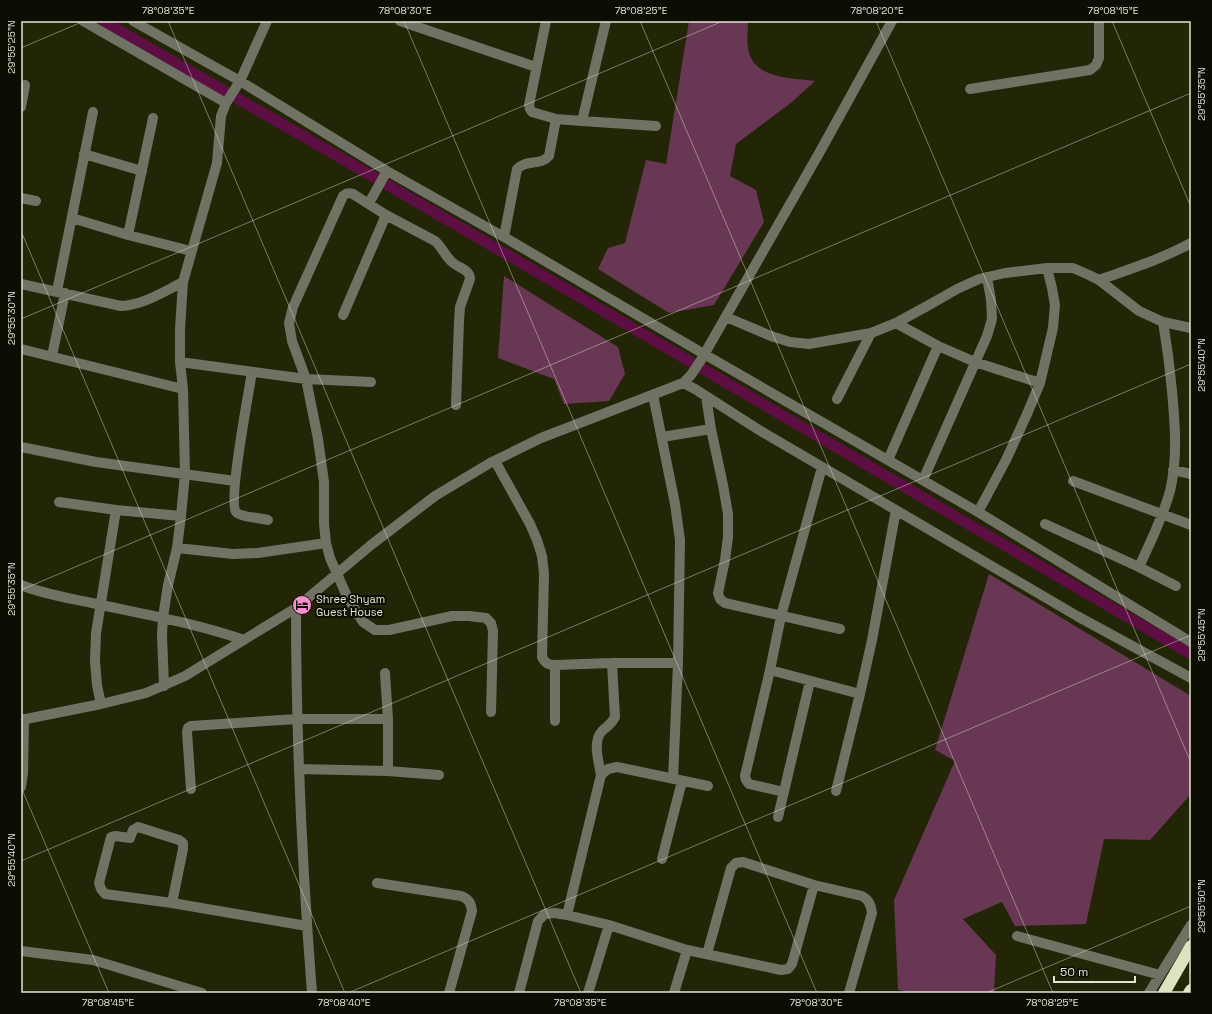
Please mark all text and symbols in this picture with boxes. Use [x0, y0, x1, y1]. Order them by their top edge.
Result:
text: 78°08'35"E [142, 4, 195, 17]
text: 78°08'30"E [378, 4, 432, 17]
text: 78°08'25"E [615, 4, 668, 17]
text: 78°08'20"E [850, 4, 904, 17]
text: 78°08'15"E [1088, 4, 1139, 17]
text: 29°55'25"N [5, 20, 18, 74]
text: 29°55'35"N [1195, 67, 1208, 121]
text: 29°55'30"N [5, 291, 18, 345]
text: 29°55'40"N [1195, 338, 1208, 392]
text: 29°55'35"N [5, 562, 18, 616]
place label: Shree Shyam Guest House [316, 592, 385, 619]
hotel icon: Shree Shyam Guest House [291, 594, 313, 616]
text: 29°55'45"N [1195, 608, 1208, 662]
text: 29°55'40"N [5, 833, 18, 887]
text: 29°55'50"N [1195, 879, 1208, 933]
scale bar [1054, 958, 1135, 984]
text: 50 m [1060, 964, 1088, 980]
text: 78°08'45"E [82, 996, 135, 1009]
text: 78°08'40"E [318, 996, 371, 1009]
text: 78°08'35"E [554, 996, 607, 1009]
text: 78°08'30"E [789, 996, 843, 1009]
text: 78°08'25"E [1026, 996, 1079, 1009]

